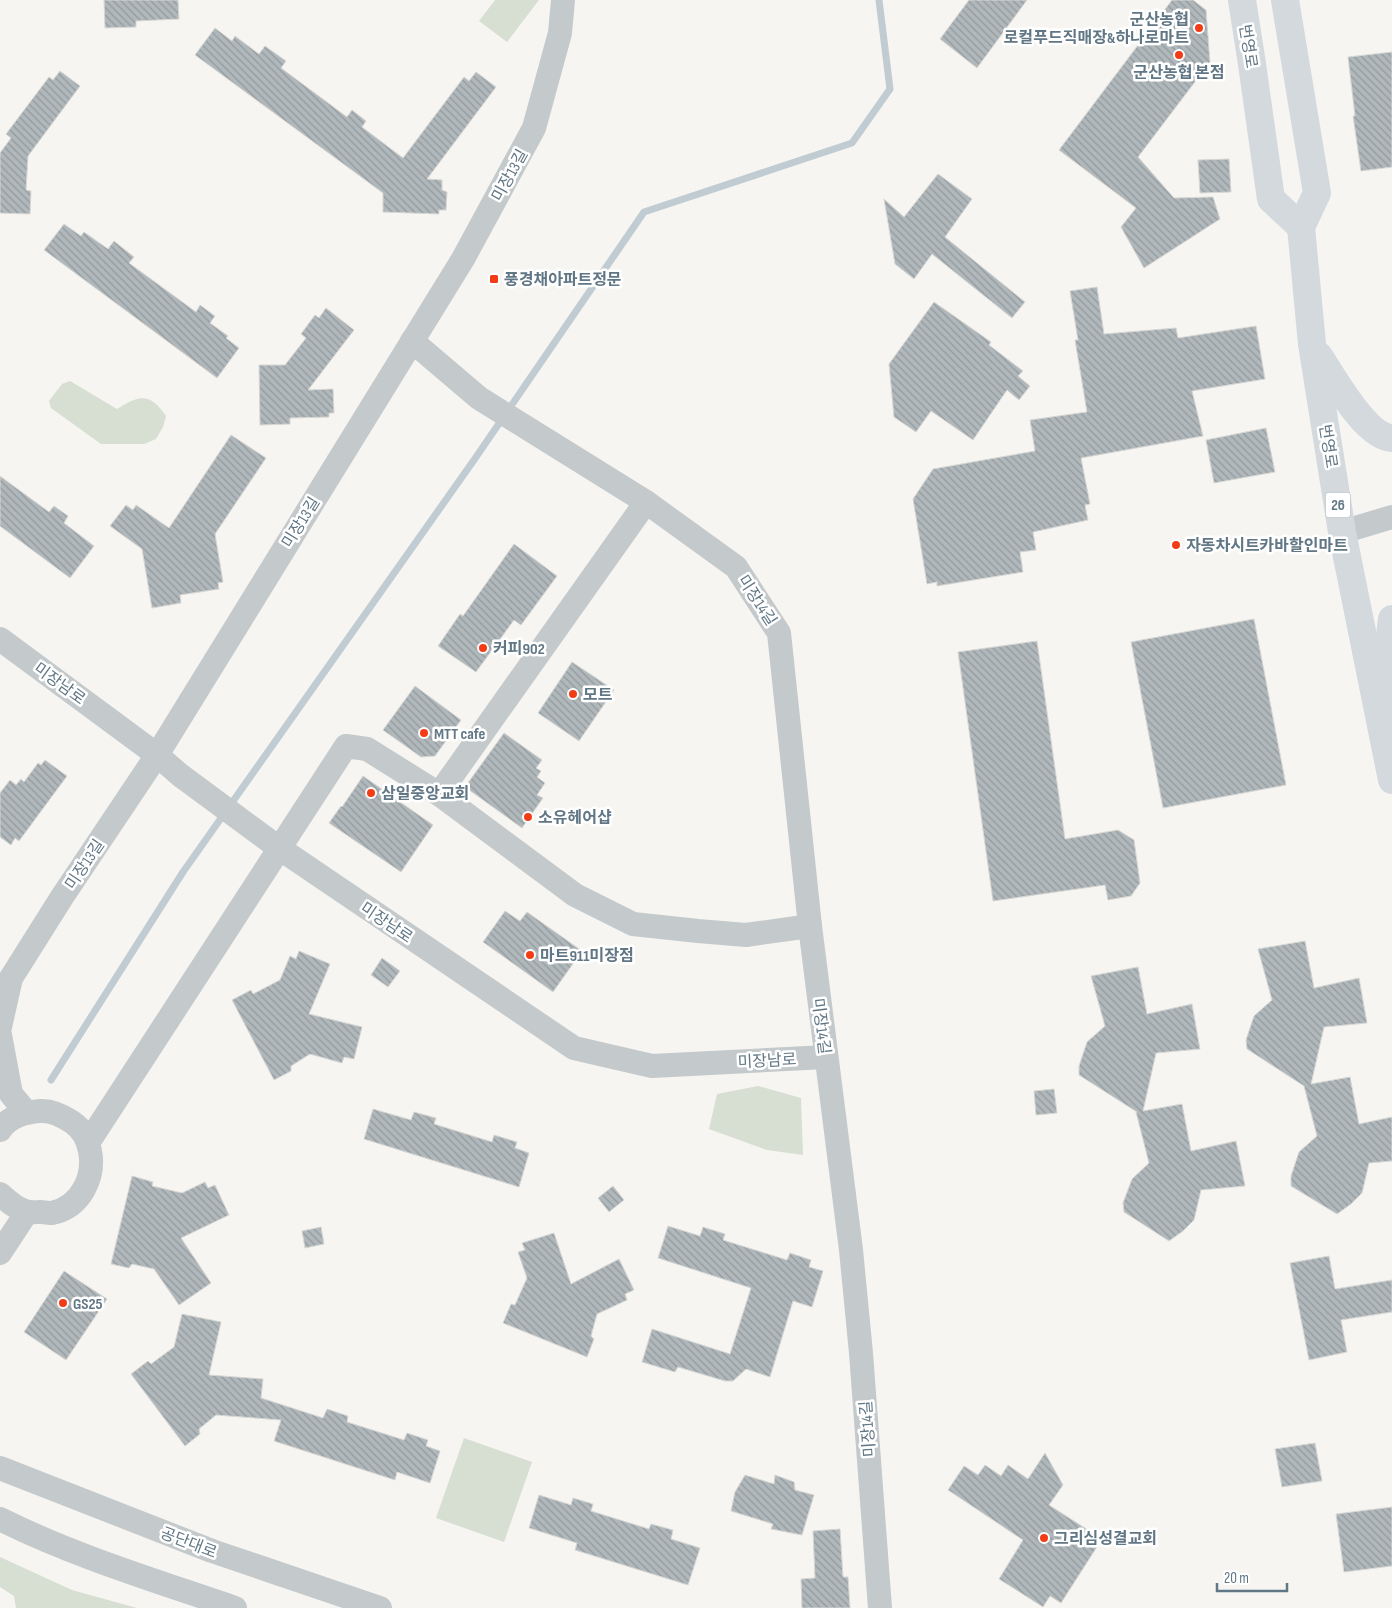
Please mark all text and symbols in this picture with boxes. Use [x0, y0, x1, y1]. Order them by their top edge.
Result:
place label: 군산농협 로컬푸드직매장&하나로마트 [1004, 11, 1189, 48]
marker: 군산농협 로컬푸드직매장&하나로마트 [1193, 22, 1205, 34]
street label: 번영로 [1235, 23, 1260, 70]
marker: 군산농협 본점 [1173, 49, 1185, 61]
place label: 군산농협 본점 [1134, 64, 1224, 83]
street label: 미장13길 [488, 146, 532, 205]
place label: 풍경채아파트정문 [504, 271, 622, 290]
marker: 풍경채아파트정문 [488, 273, 500, 285]
street label: 번영로 [1315, 423, 1340, 470]
road number: 26 [1326, 492, 1350, 518]
street label: 미장13길 [278, 494, 324, 552]
place label: 자동차시트카바할인마트 [1186, 536, 1348, 556]
marker: 자동차시트카바할인마트 [1170, 539, 1182, 551]
street label: 미장14길 [733, 572, 780, 630]
place label: 커피902 [493, 640, 545, 659]
marker: 커피902 [477, 642, 489, 654]
street label: 미장남로 [30, 659, 89, 709]
place label: 모트 [583, 686, 613, 705]
marker: 모트 [567, 688, 579, 700]
place label: MTT cafe [434, 725, 486, 744]
marker: MTT cafe [418, 727, 430, 739]
place label: 삼일중앙교회 [381, 785, 469, 804]
marker: 삼일중앙교회 [365, 787, 377, 799]
place label: 소유헤어샵 [538, 809, 612, 828]
marker: 소유헤어샵 [522, 811, 534, 823]
street label: 미장13길 [62, 836, 109, 894]
street label: 미장남로 [356, 899, 416, 948]
place label: 마트911미장점 [540, 947, 634, 966]
marker: 마트911미장점 [524, 949, 536, 961]
street label: 미장14길 [808, 997, 833, 1055]
street label: 미장남로 [737, 1050, 797, 1073]
place label: GS25 [73, 1295, 103, 1314]
marker: GS25 [57, 1297, 69, 1309]
street label: 미장14길 [857, 1400, 880, 1458]
street label: 공단대로 [158, 1524, 220, 1563]
place label: 그리심성결교회 [1054, 1530, 1157, 1549]
marker: 그리심성결교회 [1038, 1532, 1050, 1544]
scale bar [1217, 1560, 1287, 1592]
text: 20 m [1224, 1569, 1249, 1588]

